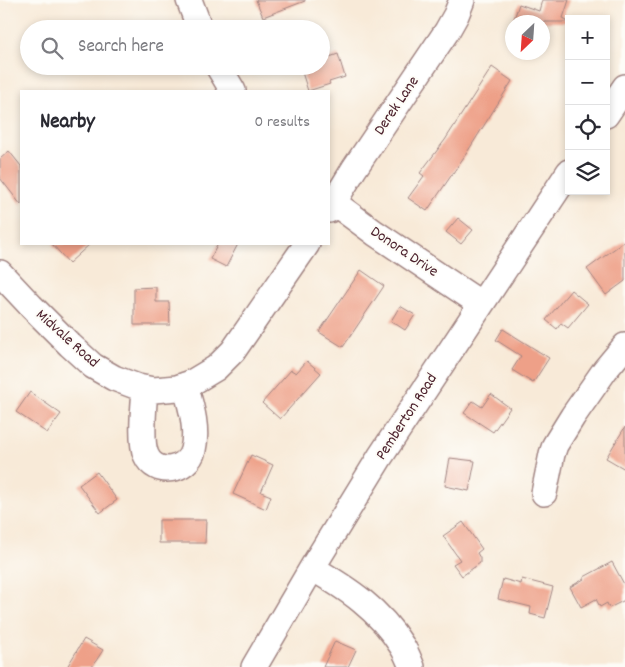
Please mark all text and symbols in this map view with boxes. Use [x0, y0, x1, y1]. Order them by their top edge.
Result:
north arrow [505, 15, 550, 60]
map controls [565, 15, 610, 195]
button: + [565, 15, 610, 60]
search box [20, 20, 330, 75]
icon: search [38, 34, 66, 62]
text: Search here [78, 34, 164, 61]
button: − [565, 60, 610, 105]
street label: Derek Lane [369, 72, 425, 140]
button: locate [565, 105, 610, 150]
text: Nearby [40, 108, 95, 138]
text: 0 results [255, 111, 310, 134]
button: layers [565, 150, 610, 195]
street label: Donora Drive [365, 221, 443, 283]
street label: Midvale Road [30, 304, 104, 374]
street label: Pemberton Road [370, 369, 444, 465]

